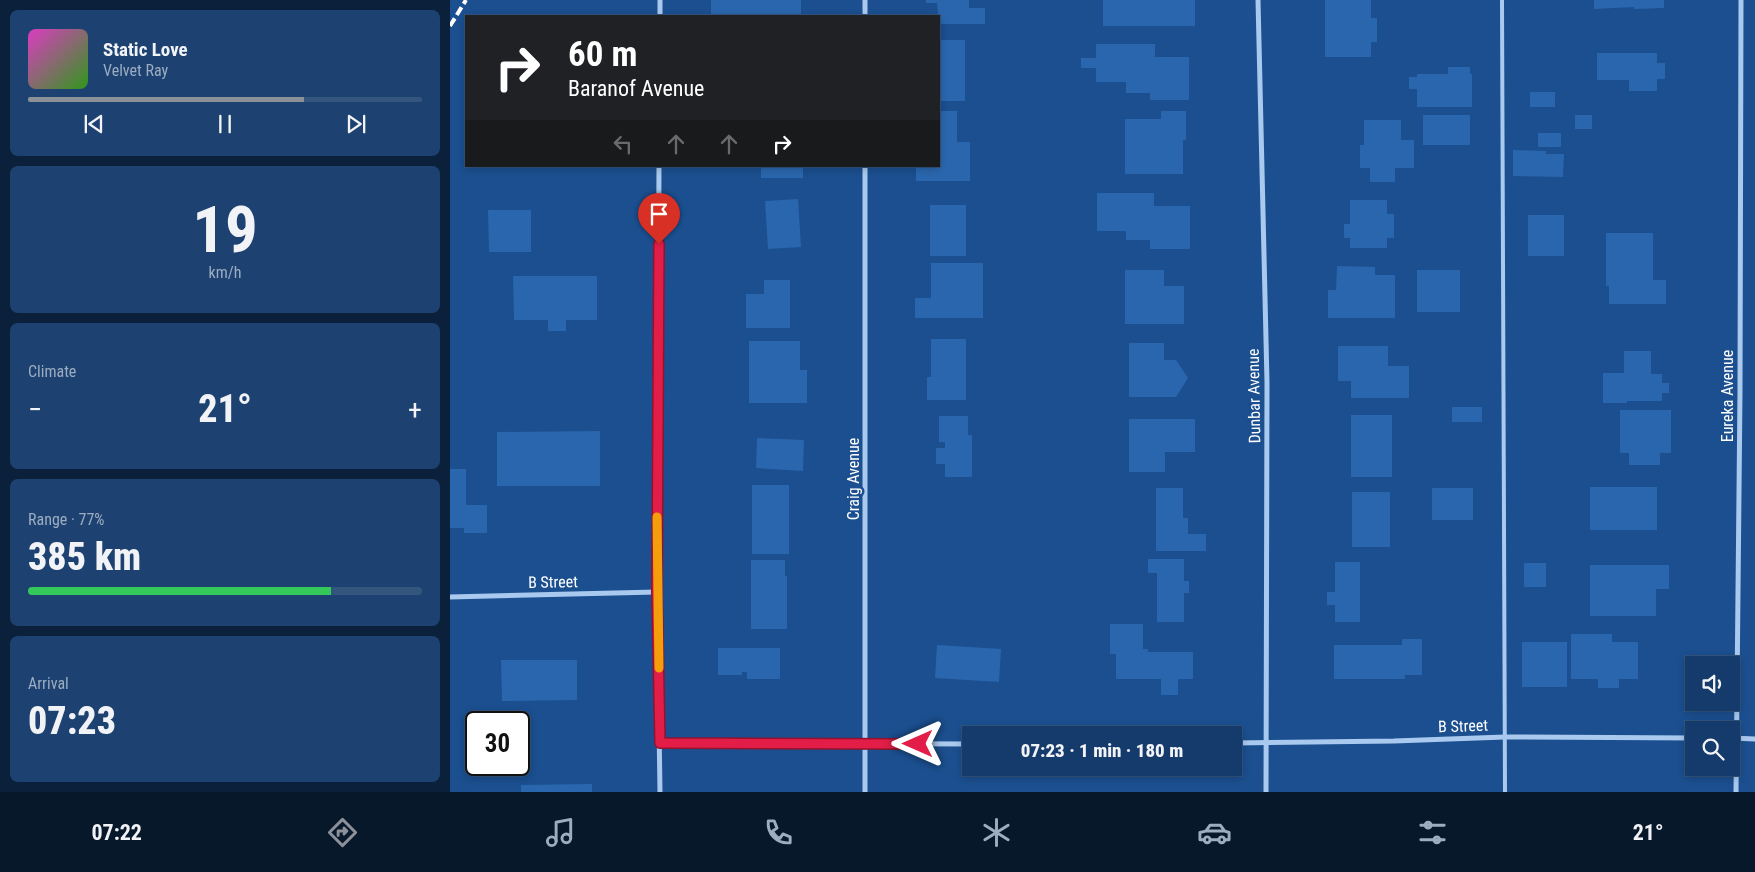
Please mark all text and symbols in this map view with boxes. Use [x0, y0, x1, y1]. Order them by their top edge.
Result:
text: 60 m [568, 34, 637, 75]
icon: right [485, 35, 550, 100]
text: Static Love [103, 38, 188, 61]
text: Velvet Ray [103, 61, 168, 80]
text: Baranof Avenue [568, 76, 704, 101]
icon: previous [80, 110, 108, 138]
icon: pause [211, 110, 239, 138]
icon: next [342, 110, 370, 138]
icon: left [609, 130, 637, 158]
icon: ahead [662, 130, 690, 158]
icon: ahead [715, 130, 743, 158]
icon: right [768, 130, 796, 158]
text: 19 [192, 192, 258, 268]
pin [638, 193, 680, 244]
icon: arrive [645, 200, 673, 228]
text: km/h [209, 263, 241, 282]
street label: Dunbar Avenue [1244, 348, 1264, 444]
street label: Eureka Avenue [1718, 350, 1737, 442]
text: Climate [28, 362, 76, 381]
text: 21° [198, 387, 252, 431]
text: − [28, 393, 42, 426]
text: + [408, 393, 422, 426]
street label: Craig Avenue [844, 438, 863, 520]
text: Range · 77% [28, 510, 104, 529]
text: 385 km [28, 535, 141, 579]
street label: B Street [528, 572, 578, 592]
map controls [1685, 656, 1740, 776]
button: sound [1685, 656, 1740, 711]
text: Arrival [28, 674, 69, 693]
text: 07:23 [28, 699, 116, 743]
speed limit sign: 30 [465, 711, 530, 776]
street label: B Street [1438, 716, 1489, 736]
position arrow [891, 717, 943, 769]
button: search [1685, 721, 1740, 776]
text: 07:23 · 1 min · 180 m [1021, 739, 1183, 762]
icon: directions [325, 815, 360, 850]
icon: music [543, 815, 578, 850]
icon: phone [761, 815, 796, 850]
icon: climate [979, 815, 1014, 850]
icon: car [1197, 815, 1232, 850]
icon: filters [1415, 815, 1450, 850]
text: 07:22 [91, 820, 142, 845]
text: 21° [1633, 820, 1663, 845]

